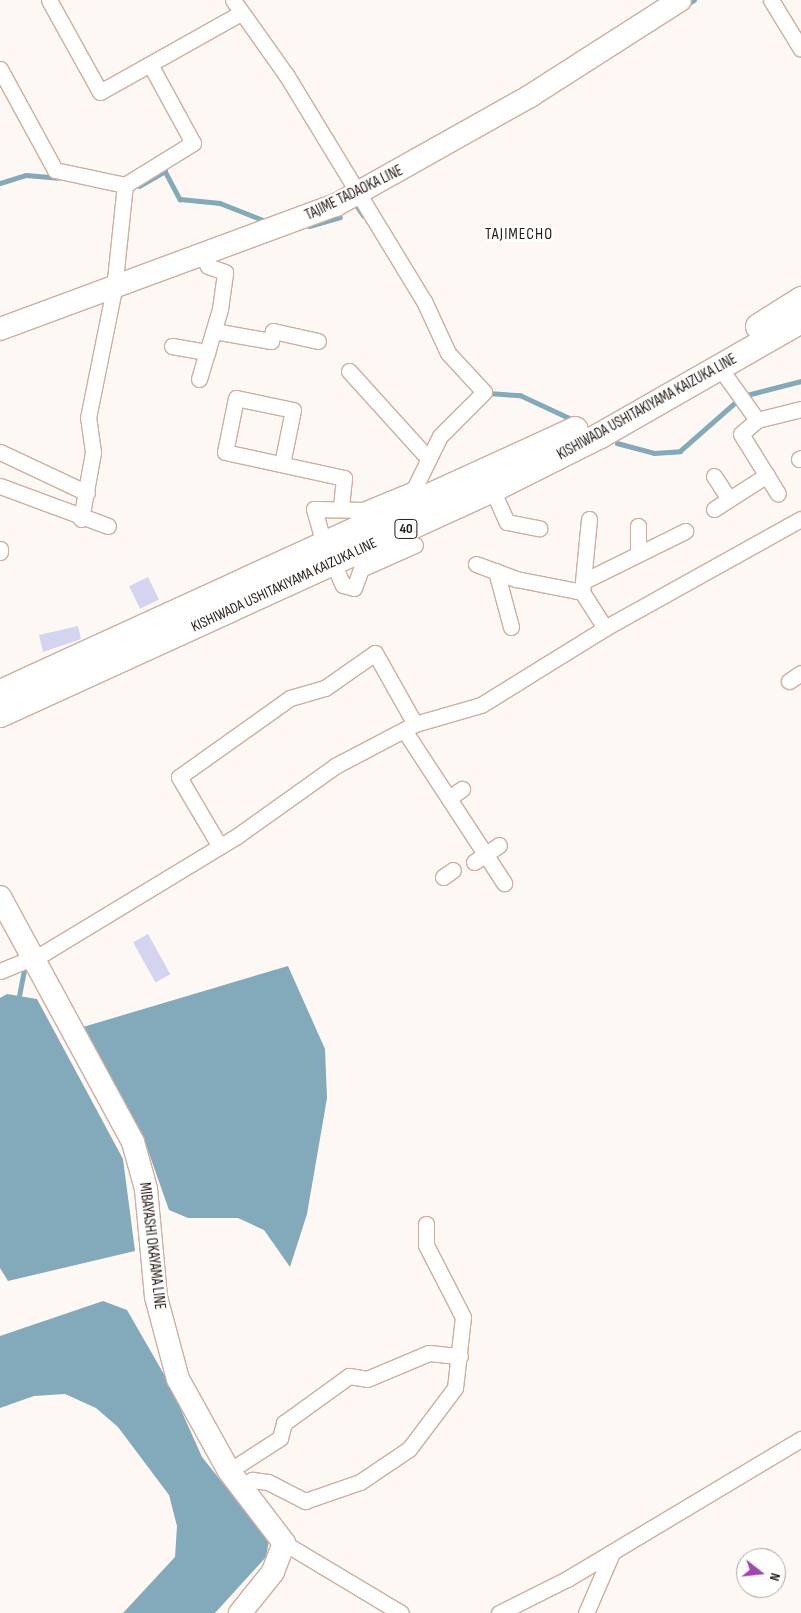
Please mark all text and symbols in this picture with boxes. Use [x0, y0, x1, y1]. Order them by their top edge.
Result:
street label: TAJIME TADAOKA LINE [302, 162, 406, 224]
district label: TAJIMECHO [484, 225, 554, 245]
street label: KISHIWADA USHITAKIYAMA KAIZUKA LINE [554, 350, 740, 464]
road number: 40 [394, 518, 418, 540]
street label: KISHIWADA USHITAKIYAMA KAIZUKA LINE [188, 534, 380, 636]
street label: MIBAYASHI OKAYAMA LINE [135, 1181, 169, 1311]
north arrow [736, 1548, 786, 1598]
text: N [766, 1571, 784, 1583]

